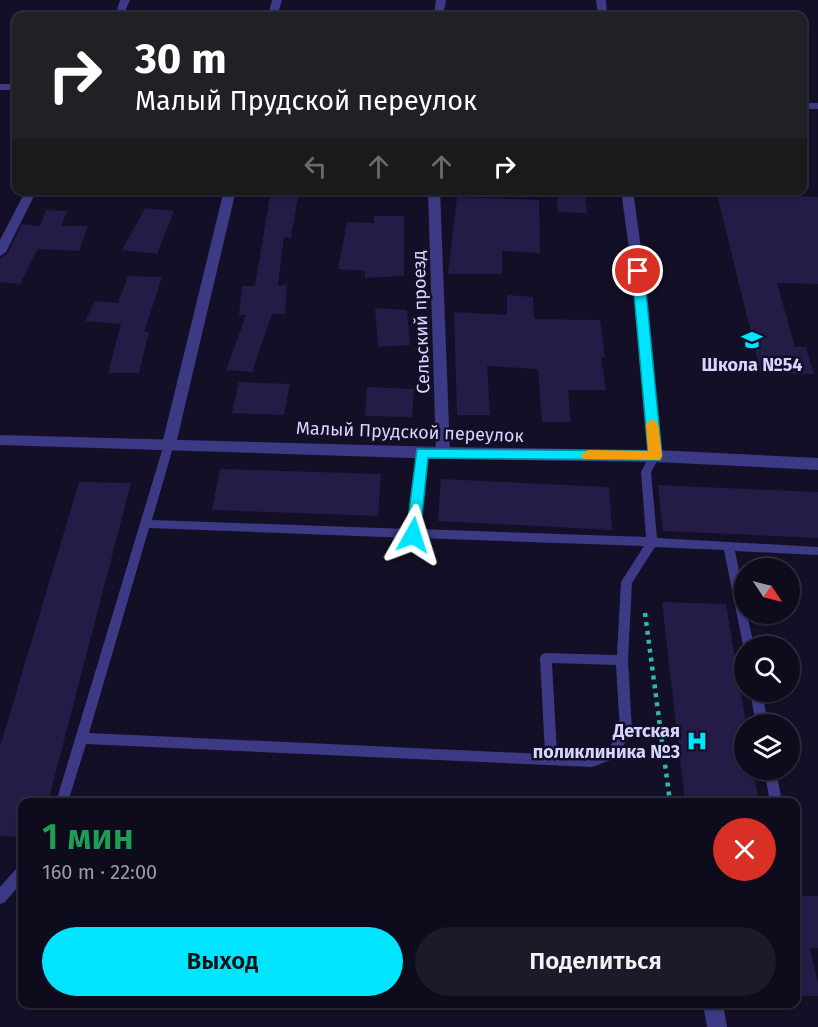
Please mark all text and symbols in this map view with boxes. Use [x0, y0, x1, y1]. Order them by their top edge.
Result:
text: 30 m [135, 34, 227, 84]
icon: right [36, 36, 114, 114]
text: Малый Прудской переулок [135, 85, 477, 117]
icon: left [299, 150, 332, 183]
icon: ahead [362, 150, 395, 183]
icon: ahead [425, 150, 458, 183]
icon: right [488, 150, 521, 183]
pin [612, 245, 663, 296]
street label: Сельский проезд [408, 250, 434, 394]
icon: arrive [621, 254, 654, 287]
school or university icon: Школа №54 [740, 328, 764, 352]
place label: Школа №54 [702, 354, 802, 376]
street label: Малый Прудской переулок [296, 417, 525, 447]
position arrow [381, 503, 445, 567]
north arrow [734, 558, 800, 624]
map controls [734, 558, 800, 780]
button: search [734, 636, 800, 702]
button: layers [734, 714, 800, 780]
place label: Детская поликлиника №3 [533, 720, 680, 763]
hospital icon: Детская поликлиника №3 [685, 729, 709, 753]
text: 1 мин [42, 815, 134, 859]
button: close [713, 818, 776, 881]
text: 160 m · 22:00 [42, 860, 157, 884]
button: Выход [42, 927, 403, 996]
button: Поделиться [415, 927, 776, 996]

